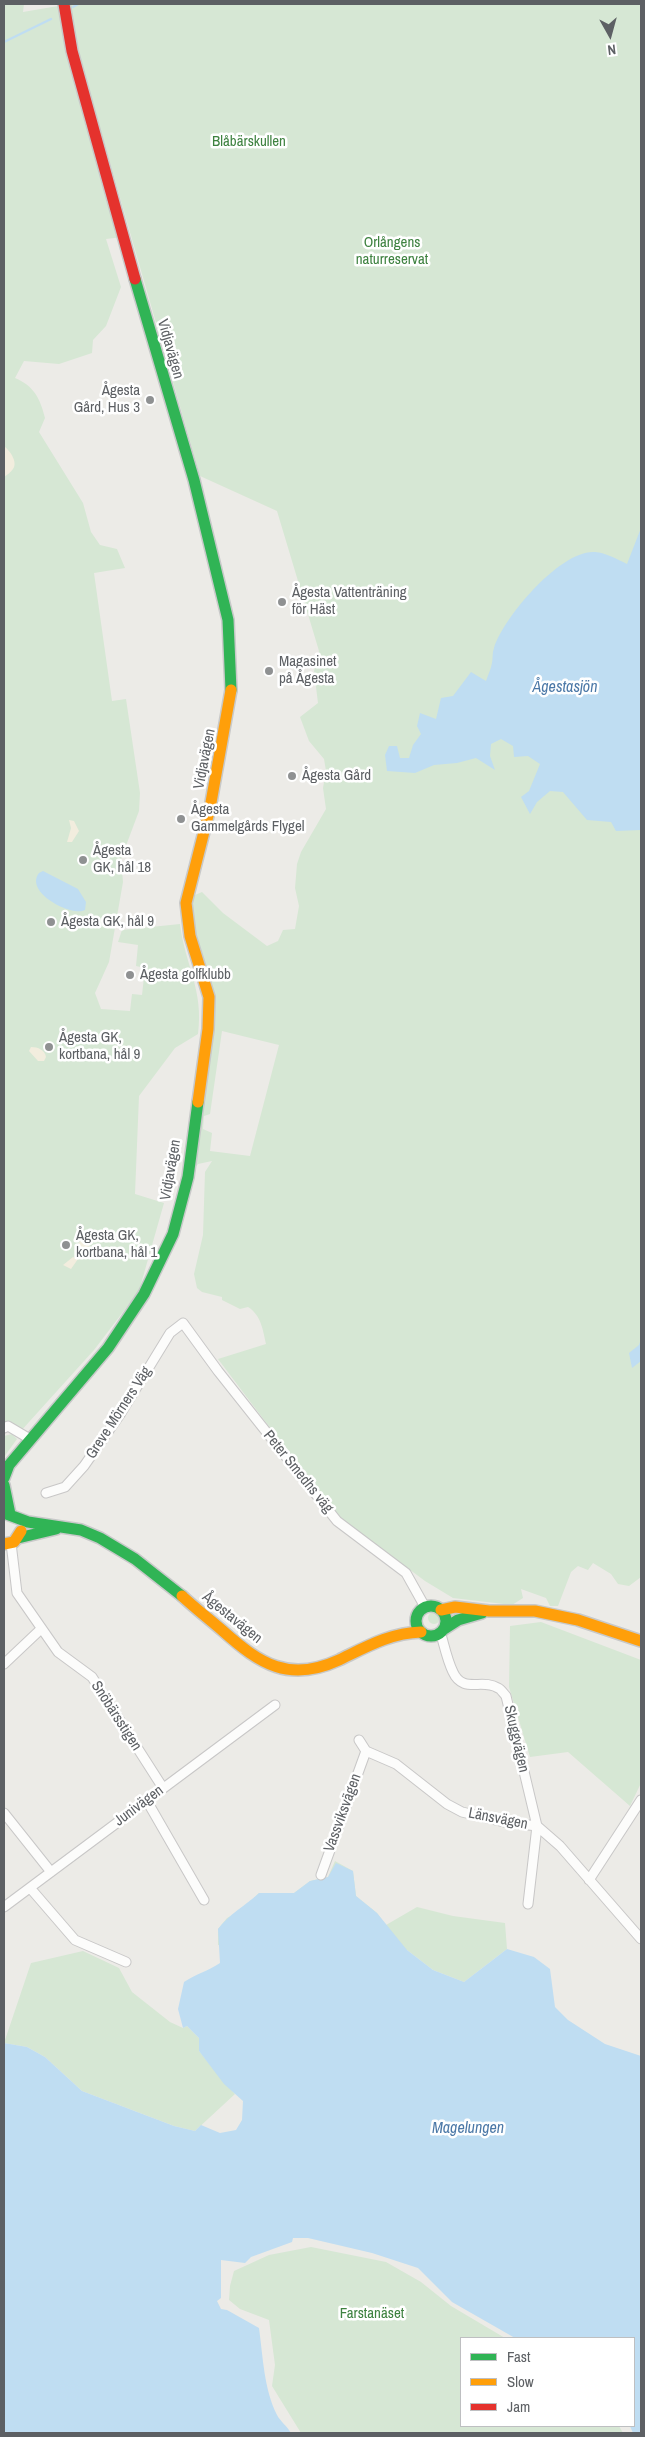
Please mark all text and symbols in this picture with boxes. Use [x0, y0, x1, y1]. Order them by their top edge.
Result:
north arrow [585, 10, 635, 60]
text: N [607, 40, 617, 59]
park label: Blåbärskullen [212, 133, 286, 151]
park label: Orlångens naturreservat [356, 234, 428, 269]
street label: Vidjavägen [153, 317, 187, 381]
place label: Ågesta Gård, Hus 3 [74, 382, 140, 417]
marker: Ågesta Gård, Hus 3 [144, 394, 156, 406]
place label: Ågesta Vattenträning för Häst [292, 584, 407, 619]
marker: Ågesta Vattenträning för Häst [276, 596, 288, 608]
place label: Magasinet på Ågesta [279, 653, 336, 688]
marker: Magasinet på Ågesta [263, 665, 275, 677]
water label: Ågestasjön [533, 678, 597, 698]
street label: Vidjavägen [190, 727, 220, 791]
place label: Ågesta Gård [302, 767, 371, 785]
marker: Ågesta Gård [286, 770, 298, 782]
place label: Ågesta Gammelgårds Flygel [191, 801, 304, 836]
marker: Ågesta Gammelgårds Flygel [175, 813, 187, 825]
place label: Ågesta GK, hål 18 [93, 842, 151, 877]
marker: Ågesta GK, hål 18 [77, 854, 89, 866]
place label: Ågesta GK, hål 9 [61, 913, 154, 931]
marker: Ågesta GK, hål 9 [45, 916, 57, 928]
place label: Ågesta golfklubb [140, 966, 231, 984]
marker: Ågesta golfklubb [124, 969, 136, 981]
place label: Ågesta GK, kortbana, hål 9 [59, 1029, 140, 1064]
marker: Ågesta GK, kortbana, hål 9 [43, 1041, 55, 1053]
street label: Vidjavägen [157, 1138, 185, 1202]
place label: Ågesta GK, kortbana, hål 1 [76, 1227, 157, 1262]
marker: Ågesta GK, kortbana, hål 1 [60, 1239, 72, 1251]
street label: Greve Mörners Väg [82, 1363, 156, 1463]
street label: Peter Smedhs väg [259, 1427, 337, 1517]
street label: Ågestavägen [198, 1588, 266, 1648]
street label: Snöbärsstigen [87, 1678, 145, 1754]
street label: Skuggvägen [500, 1704, 532, 1774]
street label: Vassviksvägen [321, 1771, 365, 1855]
street label: Junivägen [111, 1782, 167, 1830]
street label: Länsvägen [467, 1804, 529, 1834]
water label: Magelungen [432, 2119, 504, 2139]
park label: Farstanäset [340, 2305, 404, 2323]
legend [460, 2337, 635, 2427]
text: Fast [507, 2346, 530, 2367]
text: Slow [507, 2371, 534, 2392]
text: Jam [507, 2396, 530, 2417]

